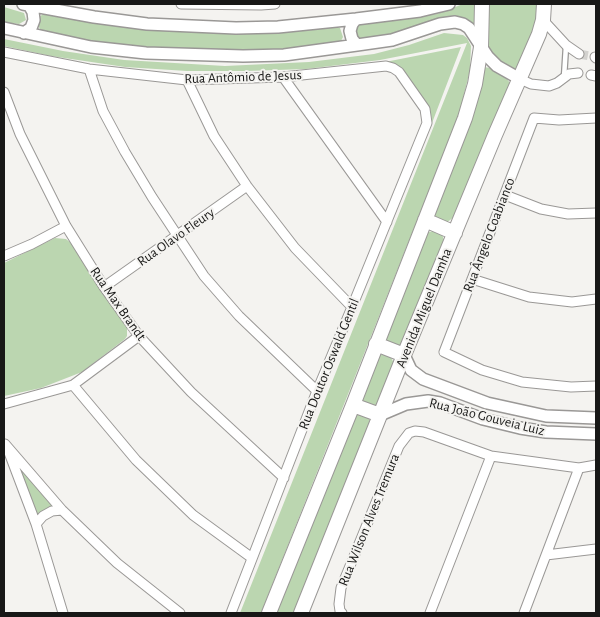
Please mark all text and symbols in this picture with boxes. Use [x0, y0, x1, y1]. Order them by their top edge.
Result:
street label: Rua Antômio de Jesus [184, 67, 302, 87]
street label: Rua Ângelo Coabianco [459, 175, 519, 295]
street label: Rua Olavo Fleury [134, 204, 218, 270]
street label: Avenida Miguel Damha [392, 246, 456, 370]
street label: Rua Max Brandt [86, 264, 150, 344]
street label: Rua Doutor Oswald Gentil [295, 296, 363, 432]
street label: Rua João Gouveia Luiz [428, 395, 546, 439]
street label: Rua Wilson Alves Tremura [335, 451, 403, 589]

